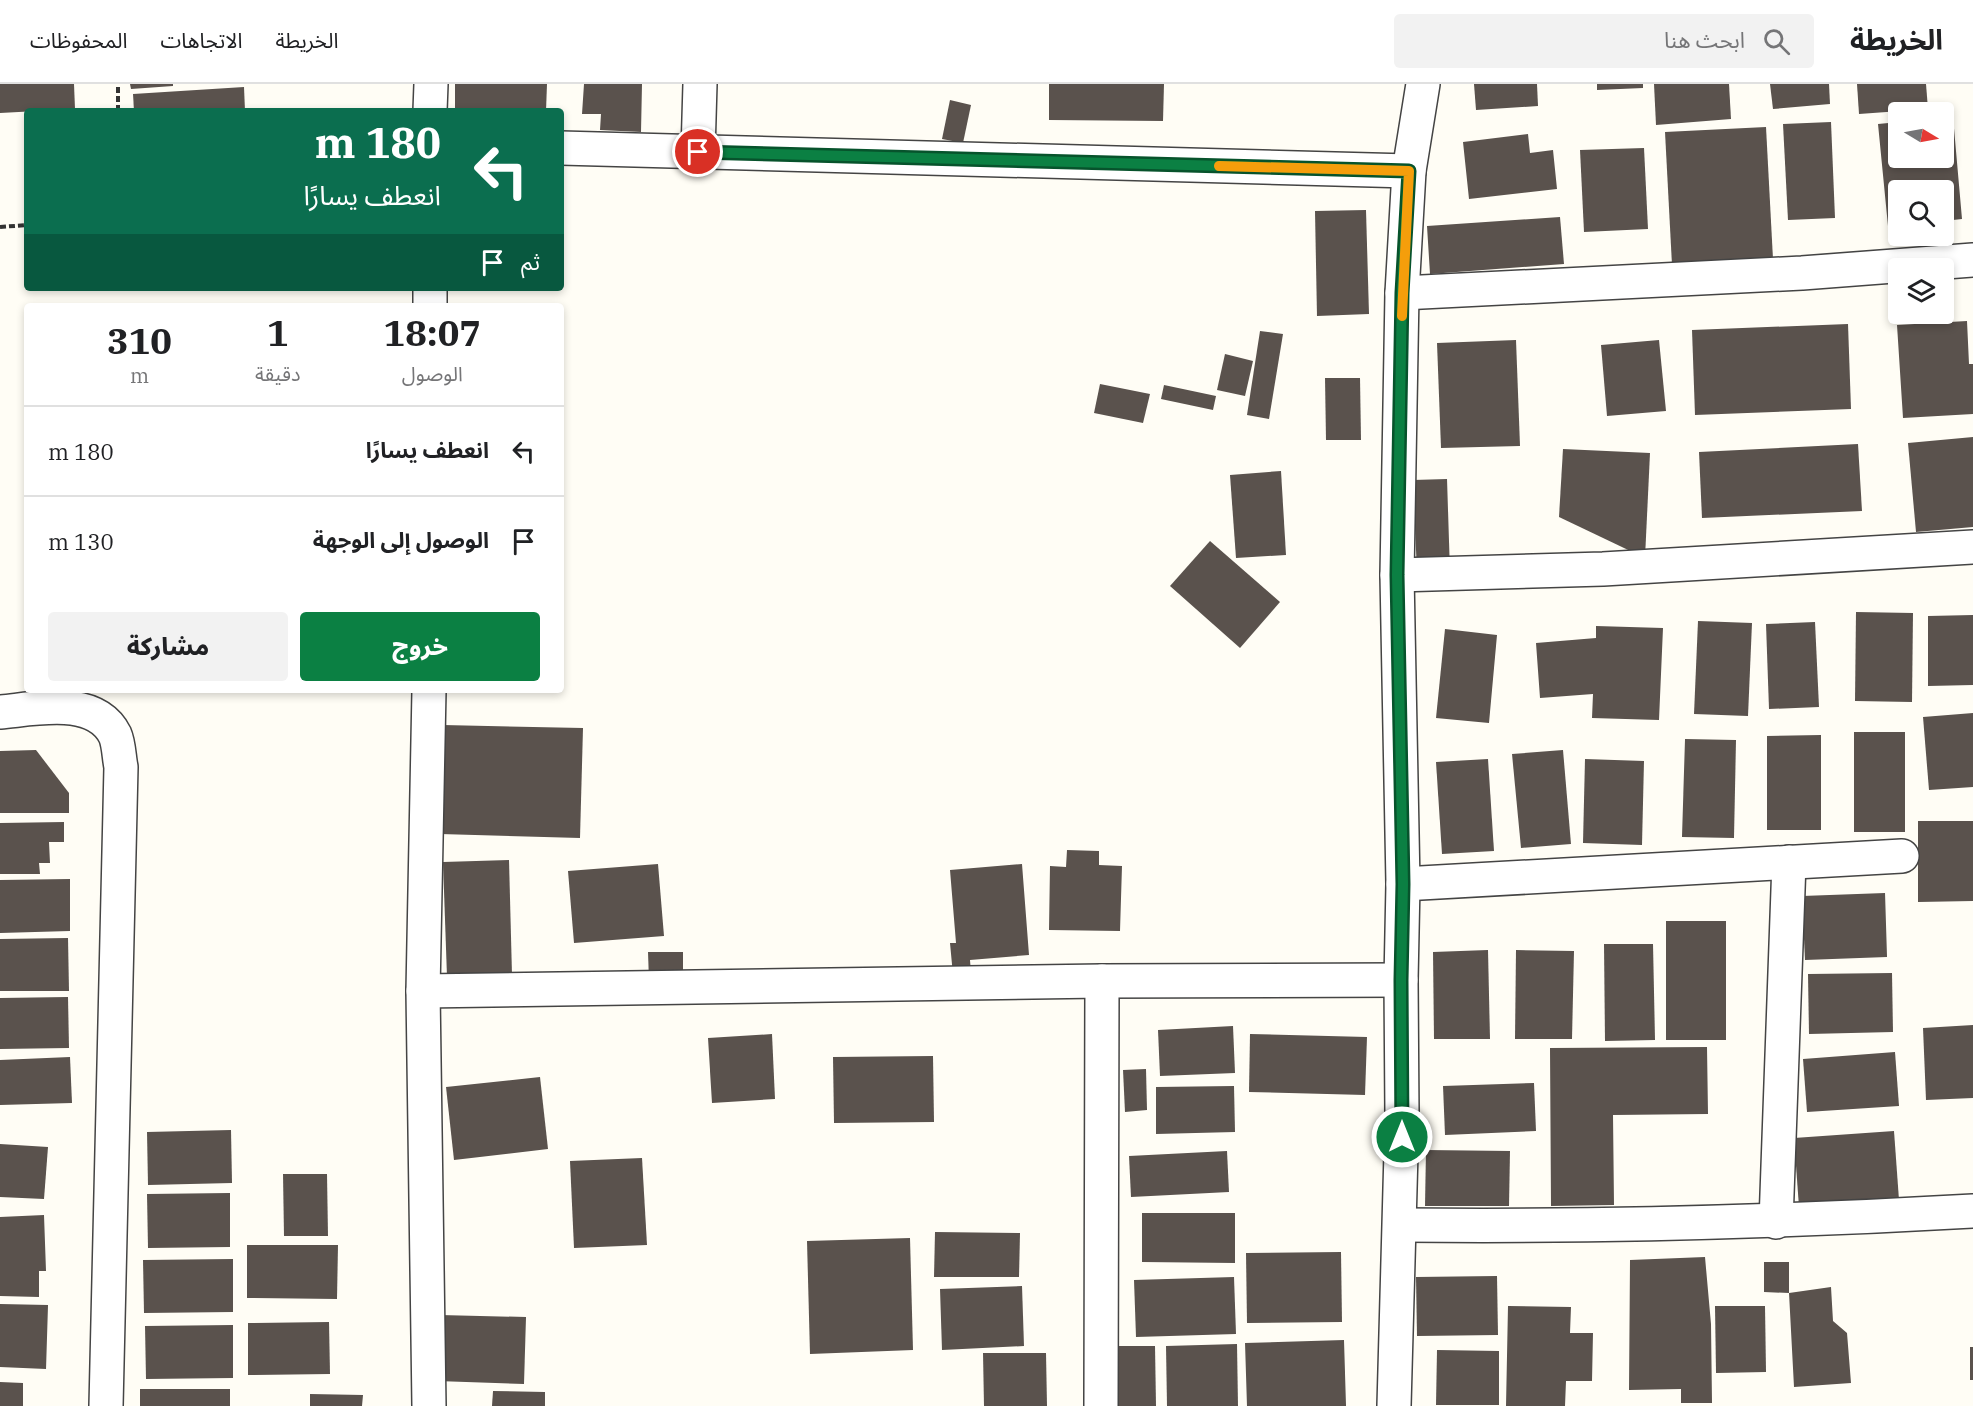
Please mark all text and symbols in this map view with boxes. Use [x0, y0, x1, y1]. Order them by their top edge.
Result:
search box [1394, 14, 1814, 68]
text: الخريطة [1850, 21, 1943, 58]
text: ابحث هنا [1664, 25, 1745, 54]
icon: search [1760, 25, 1793, 58]
text: المحفوظات [30, 26, 127, 54]
text: الاتجاهات [160, 26, 242, 54]
text: الخريطة [275, 26, 338, 54]
north arrow [1888, 102, 1954, 168]
map controls [1888, 102, 1954, 324]
text: 180 m [315, 115, 441, 170]
pin [672, 126, 723, 177]
icon: left [462, 132, 540, 210]
icon: arrive [681, 135, 714, 168]
text: انعطف يسارًا [304, 177, 441, 212]
button: search [1888, 180, 1954, 246]
icon: arrive [476, 246, 509, 279]
text: ثم [521, 247, 540, 276]
button: layers [1888, 258, 1954, 324]
text: 1 [267, 309, 289, 356]
text: 18:07 [384, 309, 481, 356]
text: 310 [107, 317, 172, 364]
text: دقيقة [255, 360, 301, 387]
text: الوصول [402, 360, 463, 387]
text: m [130, 362, 149, 389]
text: انعطف يسارًا [366, 435, 489, 464]
icon: left [507, 435, 540, 468]
text: 180 m [48, 437, 114, 466]
text: الوصول إلى الوجهة [313, 525, 489, 554]
icon: arrive [507, 525, 540, 558]
text: 130 m [48, 527, 114, 556]
button: مشاركة [48, 612, 288, 681]
button: خروج [300, 612, 540, 681]
position arrow [1370, 1105, 1434, 1169]

